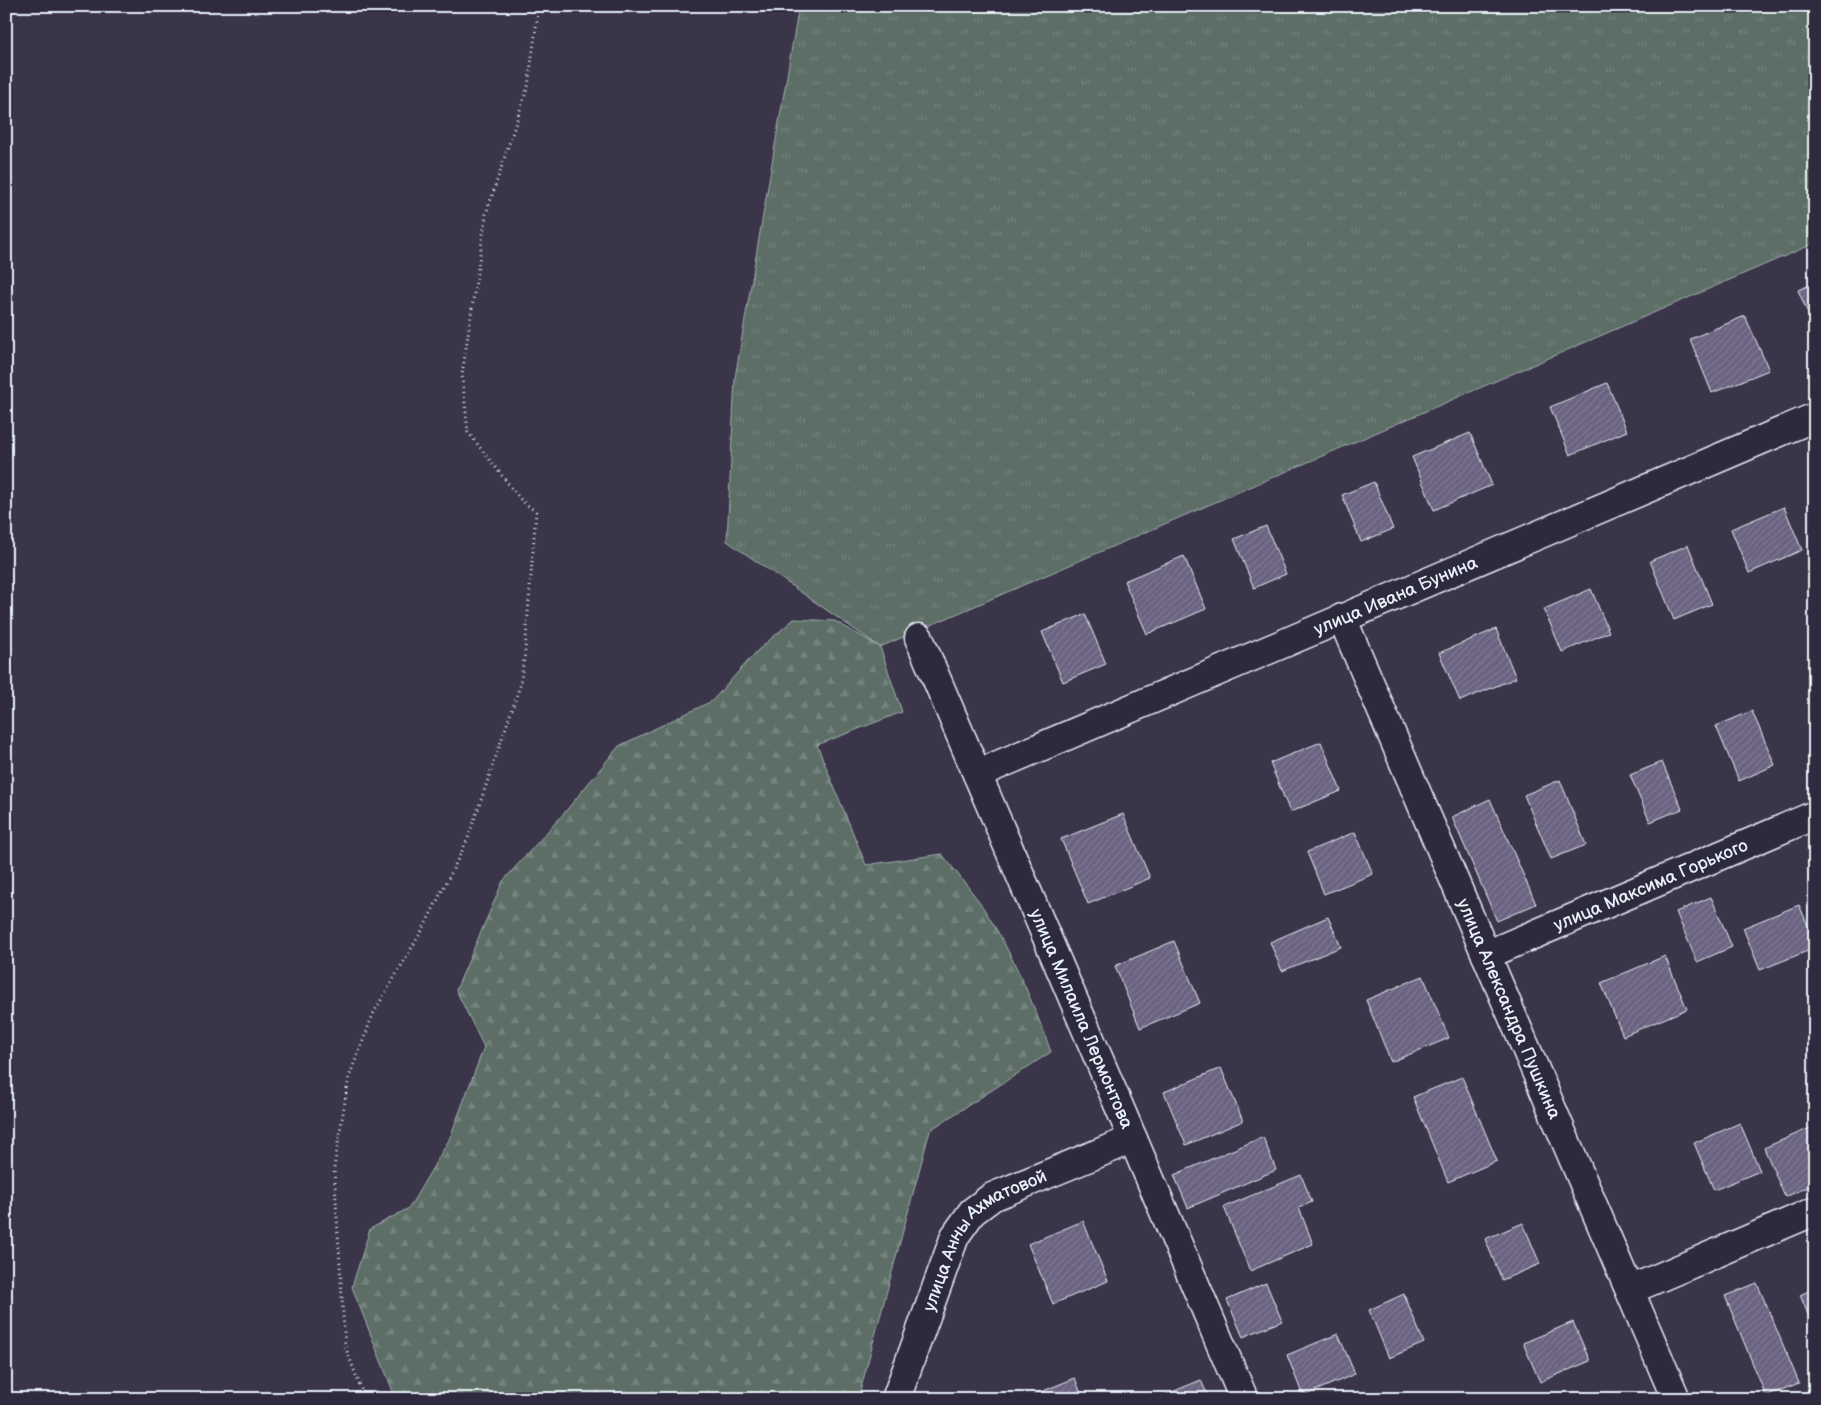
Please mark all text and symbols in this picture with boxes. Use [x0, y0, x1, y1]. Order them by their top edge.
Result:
street label: улица Ивана Бунина [1311, 552, 1481, 640]
street label: улица Максима Горького [1551, 835, 1751, 936]
street label: улица Александра Пушкина [1452, 896, 1565, 1123]
street label: улица Милаила Лермонтова [1025, 906, 1137, 1132]
street label: улица Анны Ахматовой [919, 1166, 1050, 1314]

